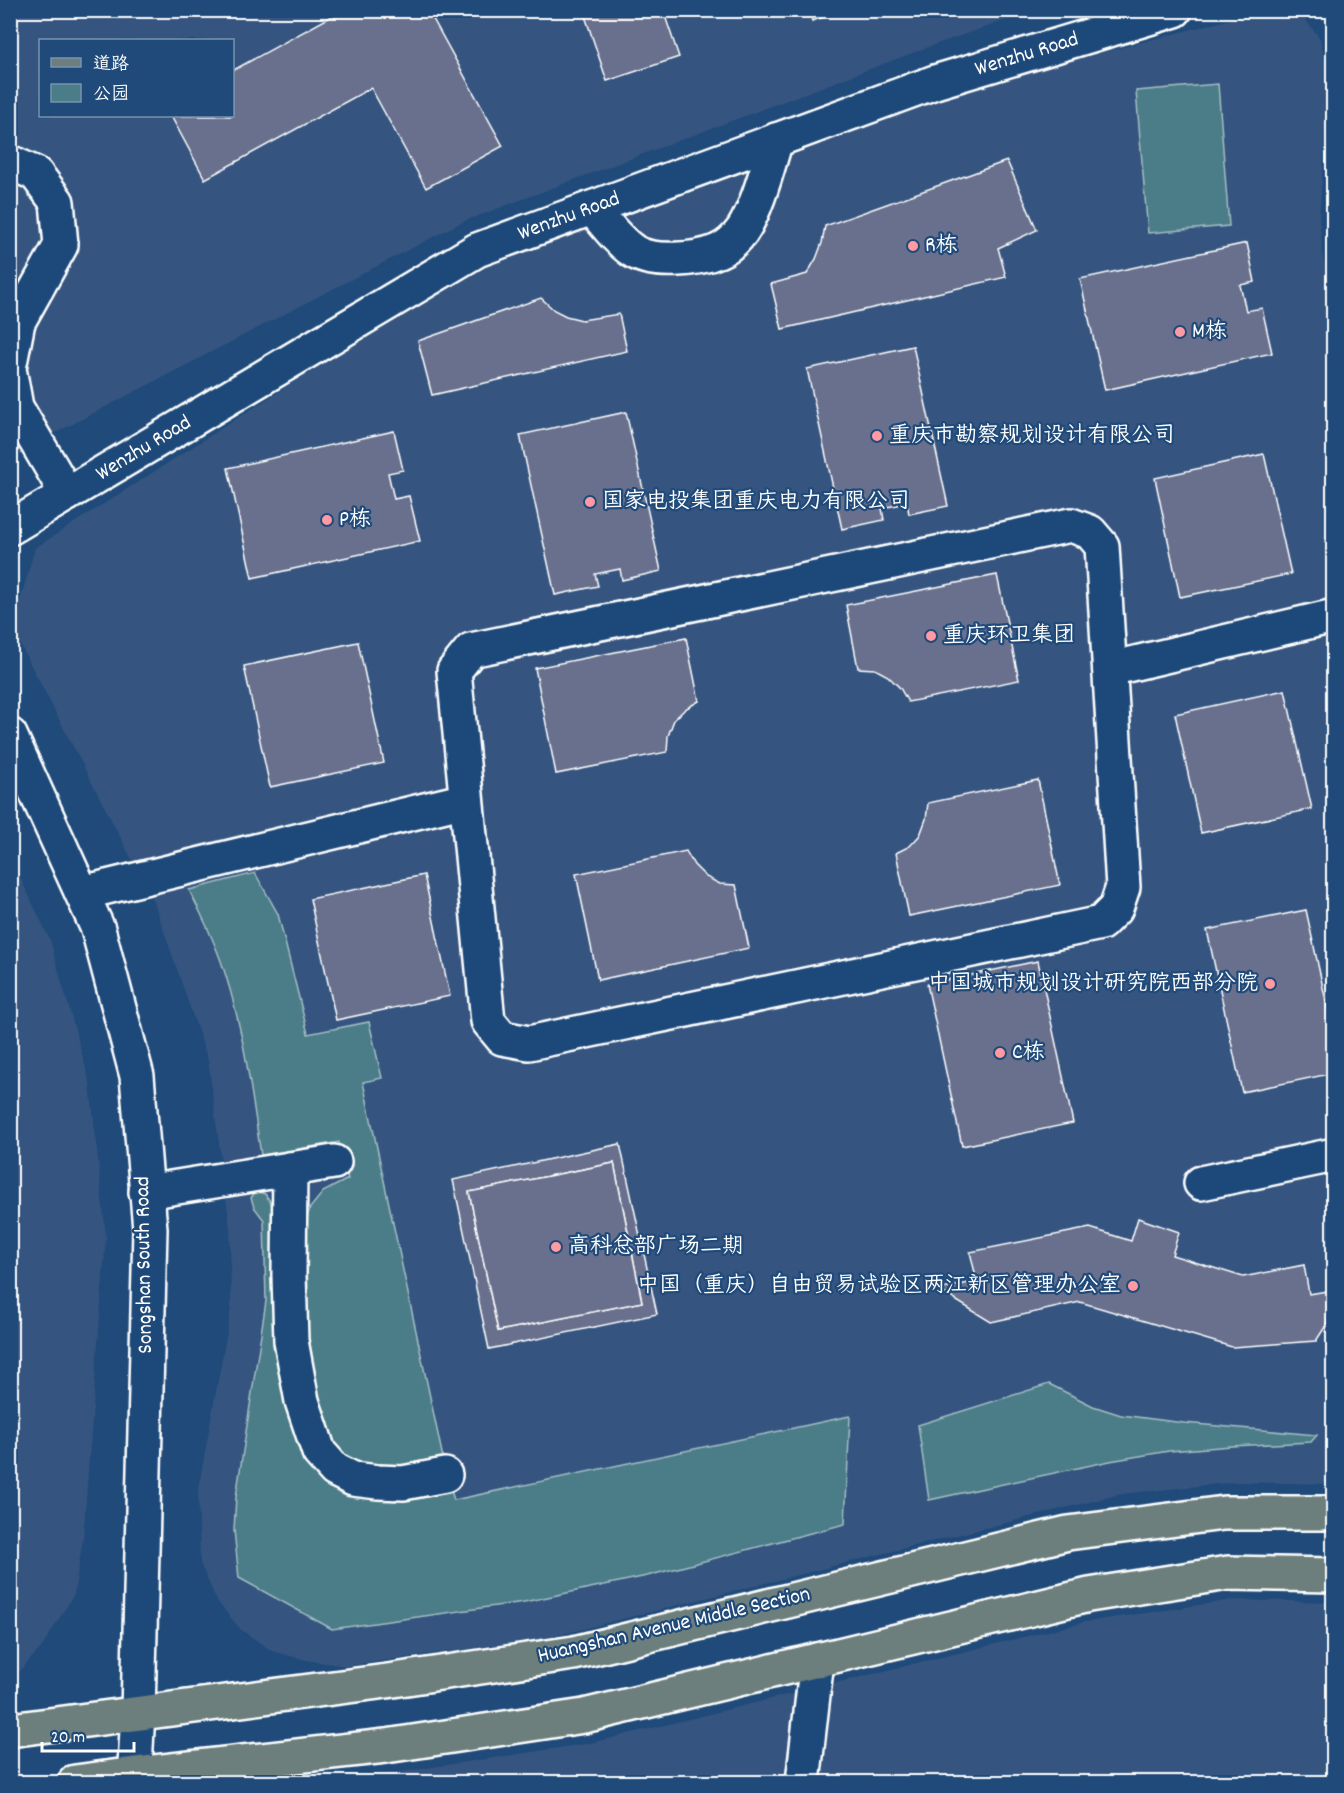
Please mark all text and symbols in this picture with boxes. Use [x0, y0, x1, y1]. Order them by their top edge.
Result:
street label: Wenzhu Road [972, 25, 1082, 85]
legend [39, 39, 234, 117]
text: 道路 [93, 53, 129, 78]
text: 公园 [93, 83, 129, 108]
street label: Wenzhu Road [514, 184, 624, 250]
place label: R栋 [925, 231, 958, 262]
marker: R栋 [906, 239, 920, 253]
place label: M栋 [1192, 317, 1227, 348]
marker: M栋 [1173, 325, 1187, 339]
street label: Wenzhu Road [90, 408, 198, 490]
place label: 重庆市勘察规划设计有限公司 [889, 421, 1175, 452]
marker: 重庆市勘察规划设计有限公司 [870, 429, 884, 443]
place label: 国家电投集团重庆电力有限公司 [602, 487, 910, 518]
marker: 国家电投集团重庆电力有限公司 [583, 495, 597, 509]
place label: P栋 [339, 505, 371, 536]
marker: P栋 [320, 513, 334, 527]
place label: 重庆环卫集团 [943, 621, 1075, 652]
marker: 重庆环卫集团 [924, 629, 938, 643]
place label: 中国城市规划设计研究院西部分院 [928, 969, 1258, 1000]
marker: 中国城市规划设计研究院西部分院 [1263, 977, 1277, 991]
place label: C栋 [1012, 1038, 1045, 1069]
marker: C栋 [993, 1046, 1007, 1060]
street label: Songshan South Road [128, 1176, 162, 1354]
place label: 高科总部广场二期 [568, 1232, 744, 1263]
marker: 高科总部广场二期 [549, 1240, 563, 1254]
place label: 中国（重庆）自由贸易试验区两江新区管理办公室 [637, 1271, 1121, 1302]
marker: 中国（重庆）自由贸易试验区两江新区管理办公室 [1126, 1279, 1140, 1293]
street label: Huangshan Avenue Middle Section [535, 1580, 813, 1672]
scale bar [42, 1715, 134, 1753]
text: 20 m [51, 1726, 85, 1751]

